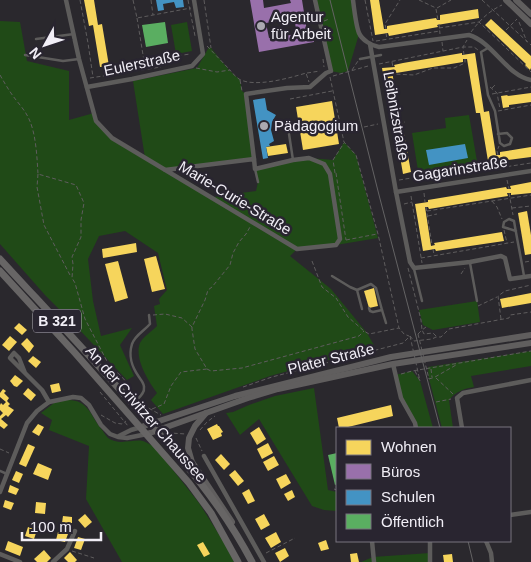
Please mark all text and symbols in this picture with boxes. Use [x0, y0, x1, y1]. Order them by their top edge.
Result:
place label: Agentur für Arbeit [271, 8, 332, 42]
north arrow [20, 20, 70, 70]
marker: Agentur für Arbeit [255, 20, 267, 32]
text: N [26, 44, 44, 62]
street label: Eulerstraße [102, 46, 182, 79]
street label: Leibnizstraße [380, 70, 413, 162]
place label: Pädagogium [274, 117, 358, 134]
marker: Pädagogium [258, 120, 270, 132]
street label: Gagarinstraße [411, 153, 509, 184]
street label: Marie-Curie-Straße [176, 157, 295, 238]
road number: B 321 [33, 310, 81, 332]
street label: Plater Straße [286, 340, 376, 377]
street label: An der Crivitzer Chaussee [83, 342, 210, 485]
legend [336, 427, 511, 542]
text: Wohnen [381, 438, 437, 455]
text: Büros [381, 463, 420, 480]
text: Schulen [381, 488, 435, 505]
scale bar [22, 510, 101, 542]
text: Öffentlich [381, 513, 444, 530]
text: 100 m [30, 518, 72, 535]

